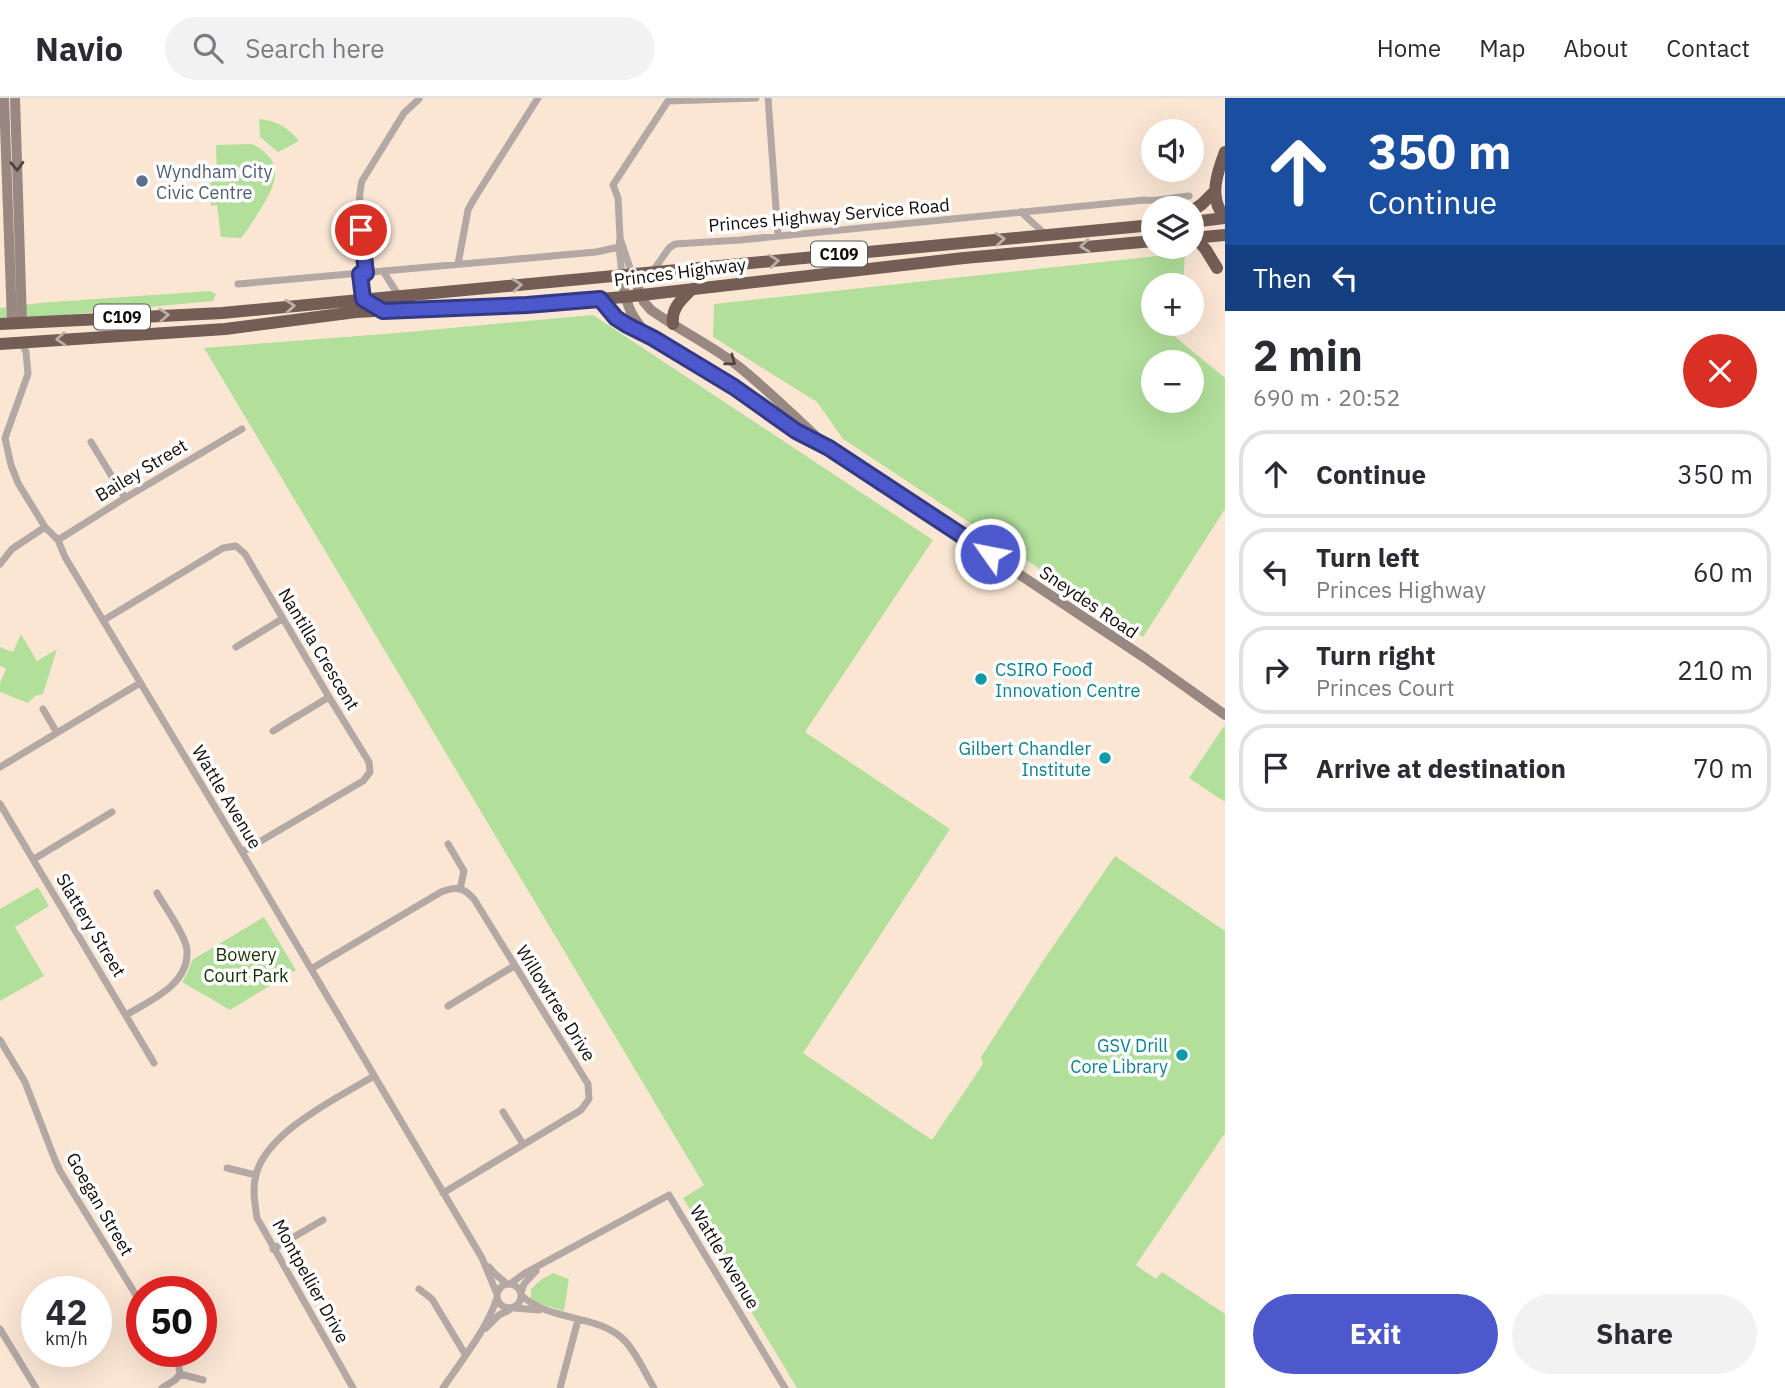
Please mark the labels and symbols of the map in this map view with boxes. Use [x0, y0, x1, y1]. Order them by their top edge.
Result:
place label: Wyndham City Civic Centre [156, 160, 272, 204]
one-way arrow [9, 161, 24, 172]
marker: Wyndham City Civic Centre [134, 173, 150, 189]
street label: Princes Highway Service Road [707, 193, 951, 237]
pin [331, 200, 391, 260]
one-way arrow [995, 232, 1006, 247]
one-way arrow [1079, 238, 1090, 253]
road number: C109 [811, 242, 867, 266]
street label: Princes Highway [613, 252, 747, 292]
one-way arrow [768, 254, 779, 269]
one-way arrow [512, 278, 523, 293]
one-way arrow [285, 299, 296, 314]
road number: C109 [94, 304, 150, 330]
one-way arrow [158, 308, 169, 323]
one-way arrow [56, 331, 67, 346]
one-way arrow [723, 353, 735, 365]
street label: Bailey Street [91, 434, 191, 506]
position arrow [953, 517, 1027, 591]
street label: Sneydes Road [1035, 561, 1143, 643]
street label: Nantilla Crescent [273, 584, 365, 714]
place label: CSIRO Foođ Innovation Centre [995, 658, 1140, 702]
marker: CSIRO Foođ Innovation Centre [973, 671, 989, 687]
place label: Gilbert Chandler Institute [958, 737, 1091, 781]
street label: Wattle Avenue [187, 741, 267, 853]
marker: Gilbert Chandler Institute [1097, 750, 1113, 766]
street label: Slattery Street [51, 869, 131, 981]
street label: Willowtree Drive [511, 941, 601, 1065]
park label: Bowery Court Park [203, 943, 289, 987]
place label: GSV Drill Core Library [1070, 1034, 1168, 1078]
marker: GSV Drill Core Library [1174, 1047, 1190, 1063]
street label: Goegan Street [61, 1148, 139, 1260]
street label: Wattle Avenue [685, 1201, 765, 1313]
street label: Montpellier Drive [267, 1215, 355, 1347]
speed limit sign: 50 [126, 1276, 217, 1367]

